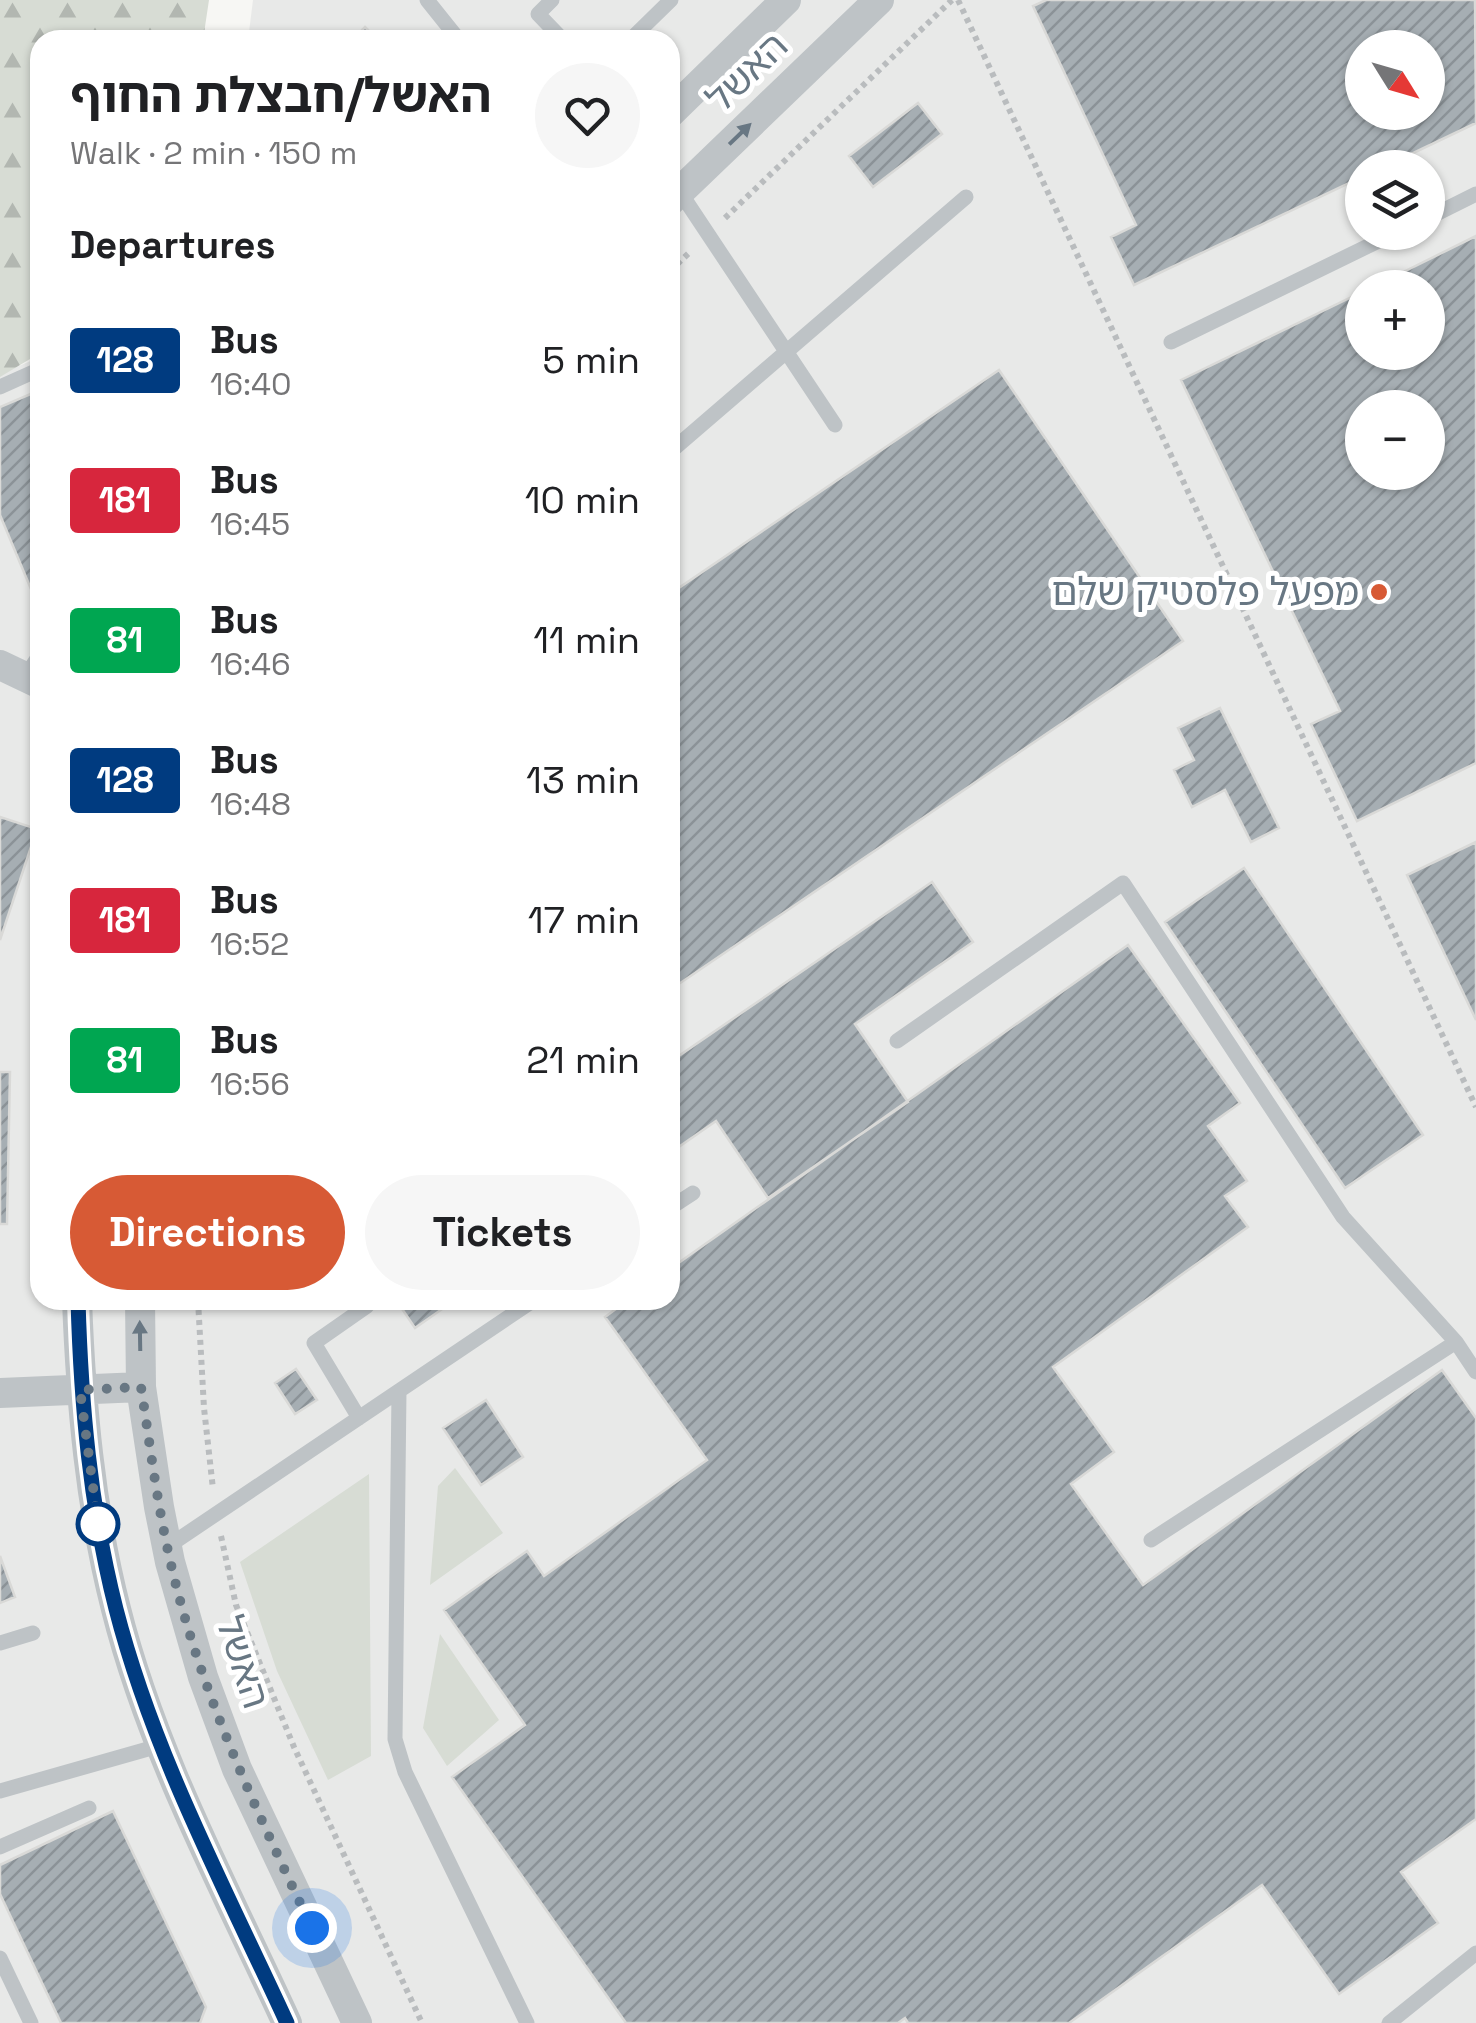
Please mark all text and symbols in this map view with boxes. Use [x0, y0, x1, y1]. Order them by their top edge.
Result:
street label: האשל [696, 22, 798, 122]
north arrow [1345, 30, 1445, 130]
map controls [1345, 30, 1445, 490]
button: heart [535, 63, 640, 168]
text: האשל/חבצלת החוף [70, 65, 492, 126]
one-way arrow [728, 123, 752, 146]
text: Walk · 2 min · 150 m [70, 133, 357, 173]
button: layers [1345, 150, 1445, 250]
text: Departures [70, 221, 275, 269]
button: + [1345, 270, 1445, 370]
text: Bus [210, 316, 279, 364]
text: 5 min [542, 336, 640, 384]
text: 128 [96, 338, 154, 382]
text: 16:40 [210, 364, 292, 404]
button: − [1345, 390, 1445, 490]
text: Bus [210, 456, 279, 504]
text: 10 min [525, 476, 640, 524]
text: 181 [99, 478, 151, 522]
text: 16:45 [210, 504, 290, 544]
place label: מפעל פלסטיק שלם [1052, 568, 1359, 616]
marker: מפעל פלסטיק שלם [1368, 581, 1390, 603]
text: Bus [210, 596, 279, 644]
text: 11 min [533, 616, 640, 664]
text: 81 [107, 618, 143, 662]
text: 16:46 [210, 644, 291, 684]
text: Bus [210, 736, 279, 784]
text: 13 min [526, 756, 640, 804]
text: 128 [96, 758, 154, 802]
text: 16:48 [210, 784, 291, 824]
text: Bus [210, 876, 279, 924]
text: 17 min [528, 896, 640, 944]
text: 181 [99, 898, 151, 942]
text: 16:52 [210, 924, 289, 964]
text: Bus [210, 1016, 279, 1064]
text: 21 min [526, 1036, 640, 1084]
text: 81 [107, 1038, 143, 1082]
text: 16:56 [210, 1064, 290, 1104]
button: Directions [70, 1175, 345, 1290]
button: Tickets [365, 1175, 640, 1290]
one-way arrow [132, 1319, 148, 1351]
unlabelled marker [77, 1503, 119, 1545]
street label: האשל [206, 1610, 280, 1714]
your location [287, 1903, 337, 1953]

